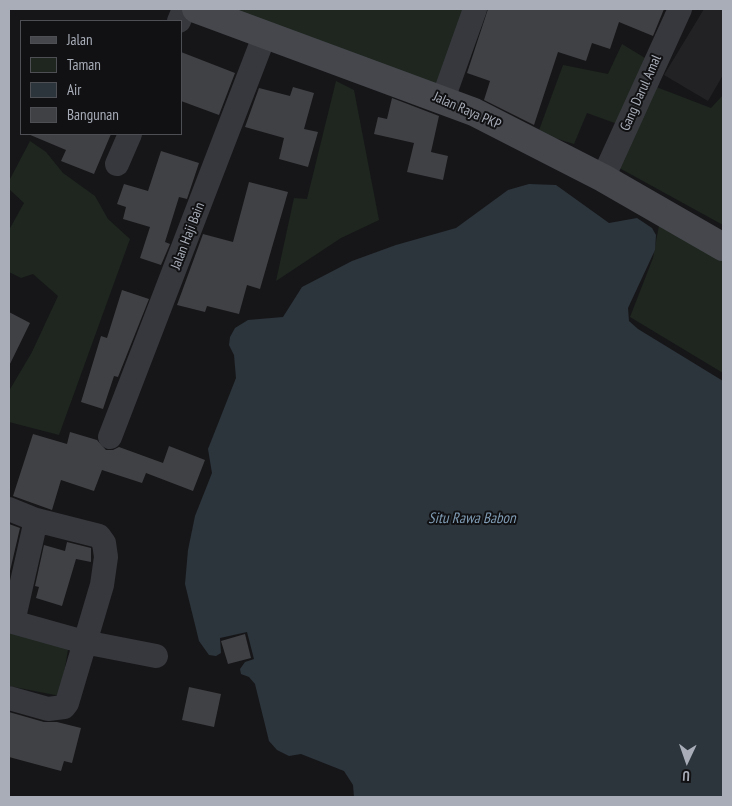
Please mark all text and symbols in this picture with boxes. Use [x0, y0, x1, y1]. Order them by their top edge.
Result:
legend [20, 20, 182, 135]
text: Jalan [67, 30, 93, 49]
street label: Gang Darul Amal [617, 52, 665, 134]
text: Taman [67, 55, 101, 74]
text: Air [67, 80, 81, 99]
street label: Jalan Raya PKP [430, 89, 504, 133]
text: Bangunan [67, 105, 119, 124]
street label: Jalan Haji Bain [168, 200, 208, 272]
water label: Situ Rawa Babon [428, 510, 516, 528]
north arrow [662, 736, 712, 786]
text: U [682, 767, 690, 785]

